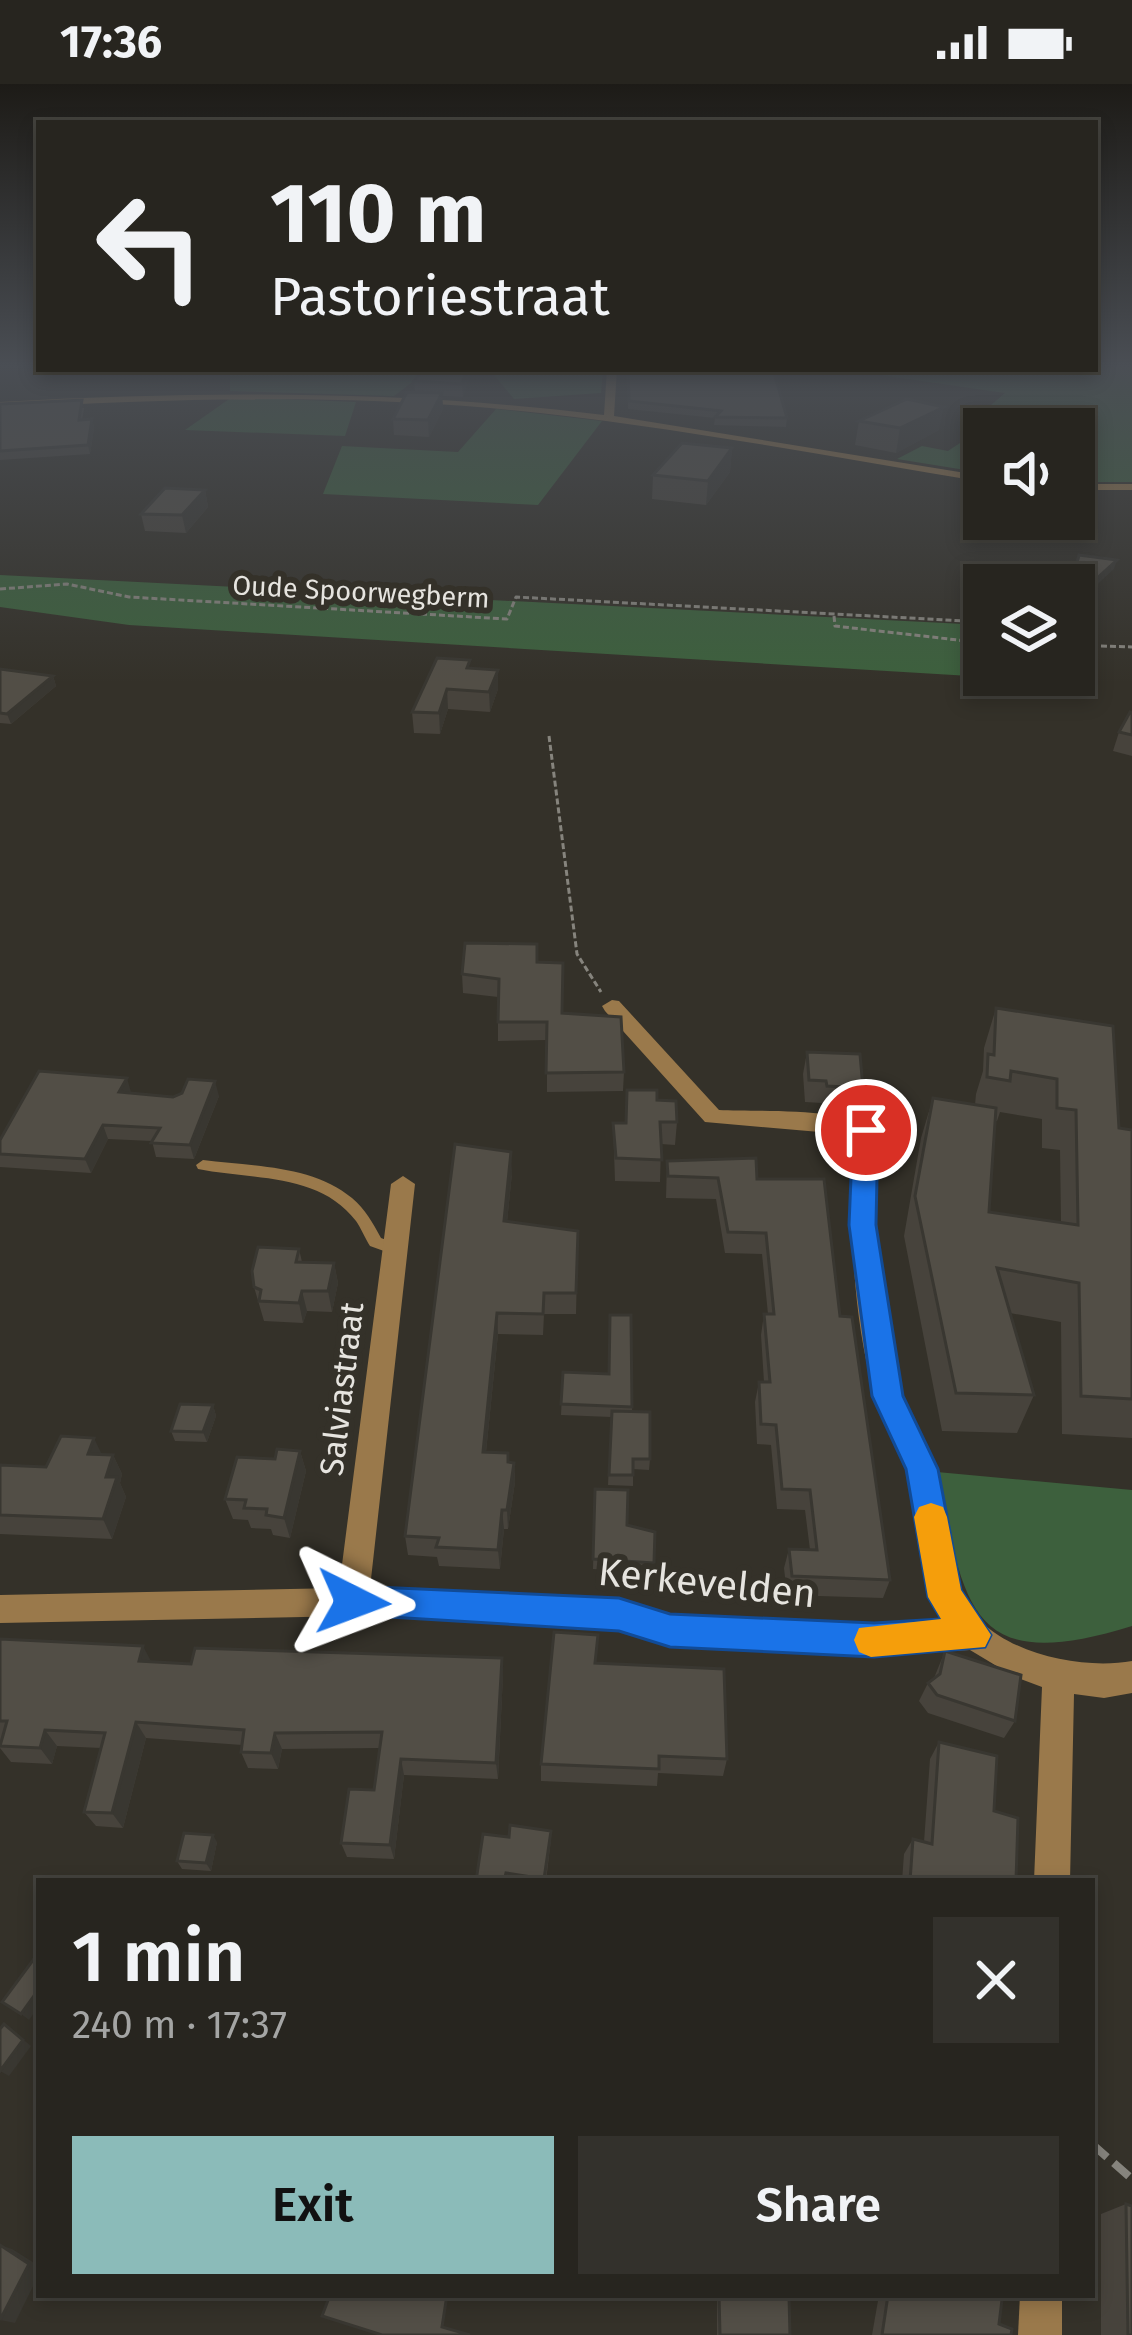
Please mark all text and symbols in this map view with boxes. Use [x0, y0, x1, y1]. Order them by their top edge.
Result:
text: 17:36 [60, 15, 162, 69]
text: 110 m [270, 163, 486, 264]
icon: left [72, 168, 228, 324]
text: Pastoriestraat [270, 265, 610, 329]
map controls [963, 408, 1095, 696]
button: sound [963, 408, 1095, 540]
button: layers [963, 564, 1095, 696]
street label: Oude Spoorwegberm [232, 569, 490, 615]
pin [815, 1079, 917, 1181]
icon: arrive [833, 1097, 899, 1163]
street label: Salviastraat [312, 1300, 373, 1478]
position arrow [290, 1539, 416, 1665]
street label: Kerkevelden [596, 1549, 818, 1617]
text: 1 min [72, 1914, 245, 2000]
button: close [933, 1917, 1059, 2043]
text: 240 m · 17:37 [72, 2002, 287, 2048]
button: Exit [72, 2136, 554, 2274]
button: Share [578, 2136, 1059, 2274]

